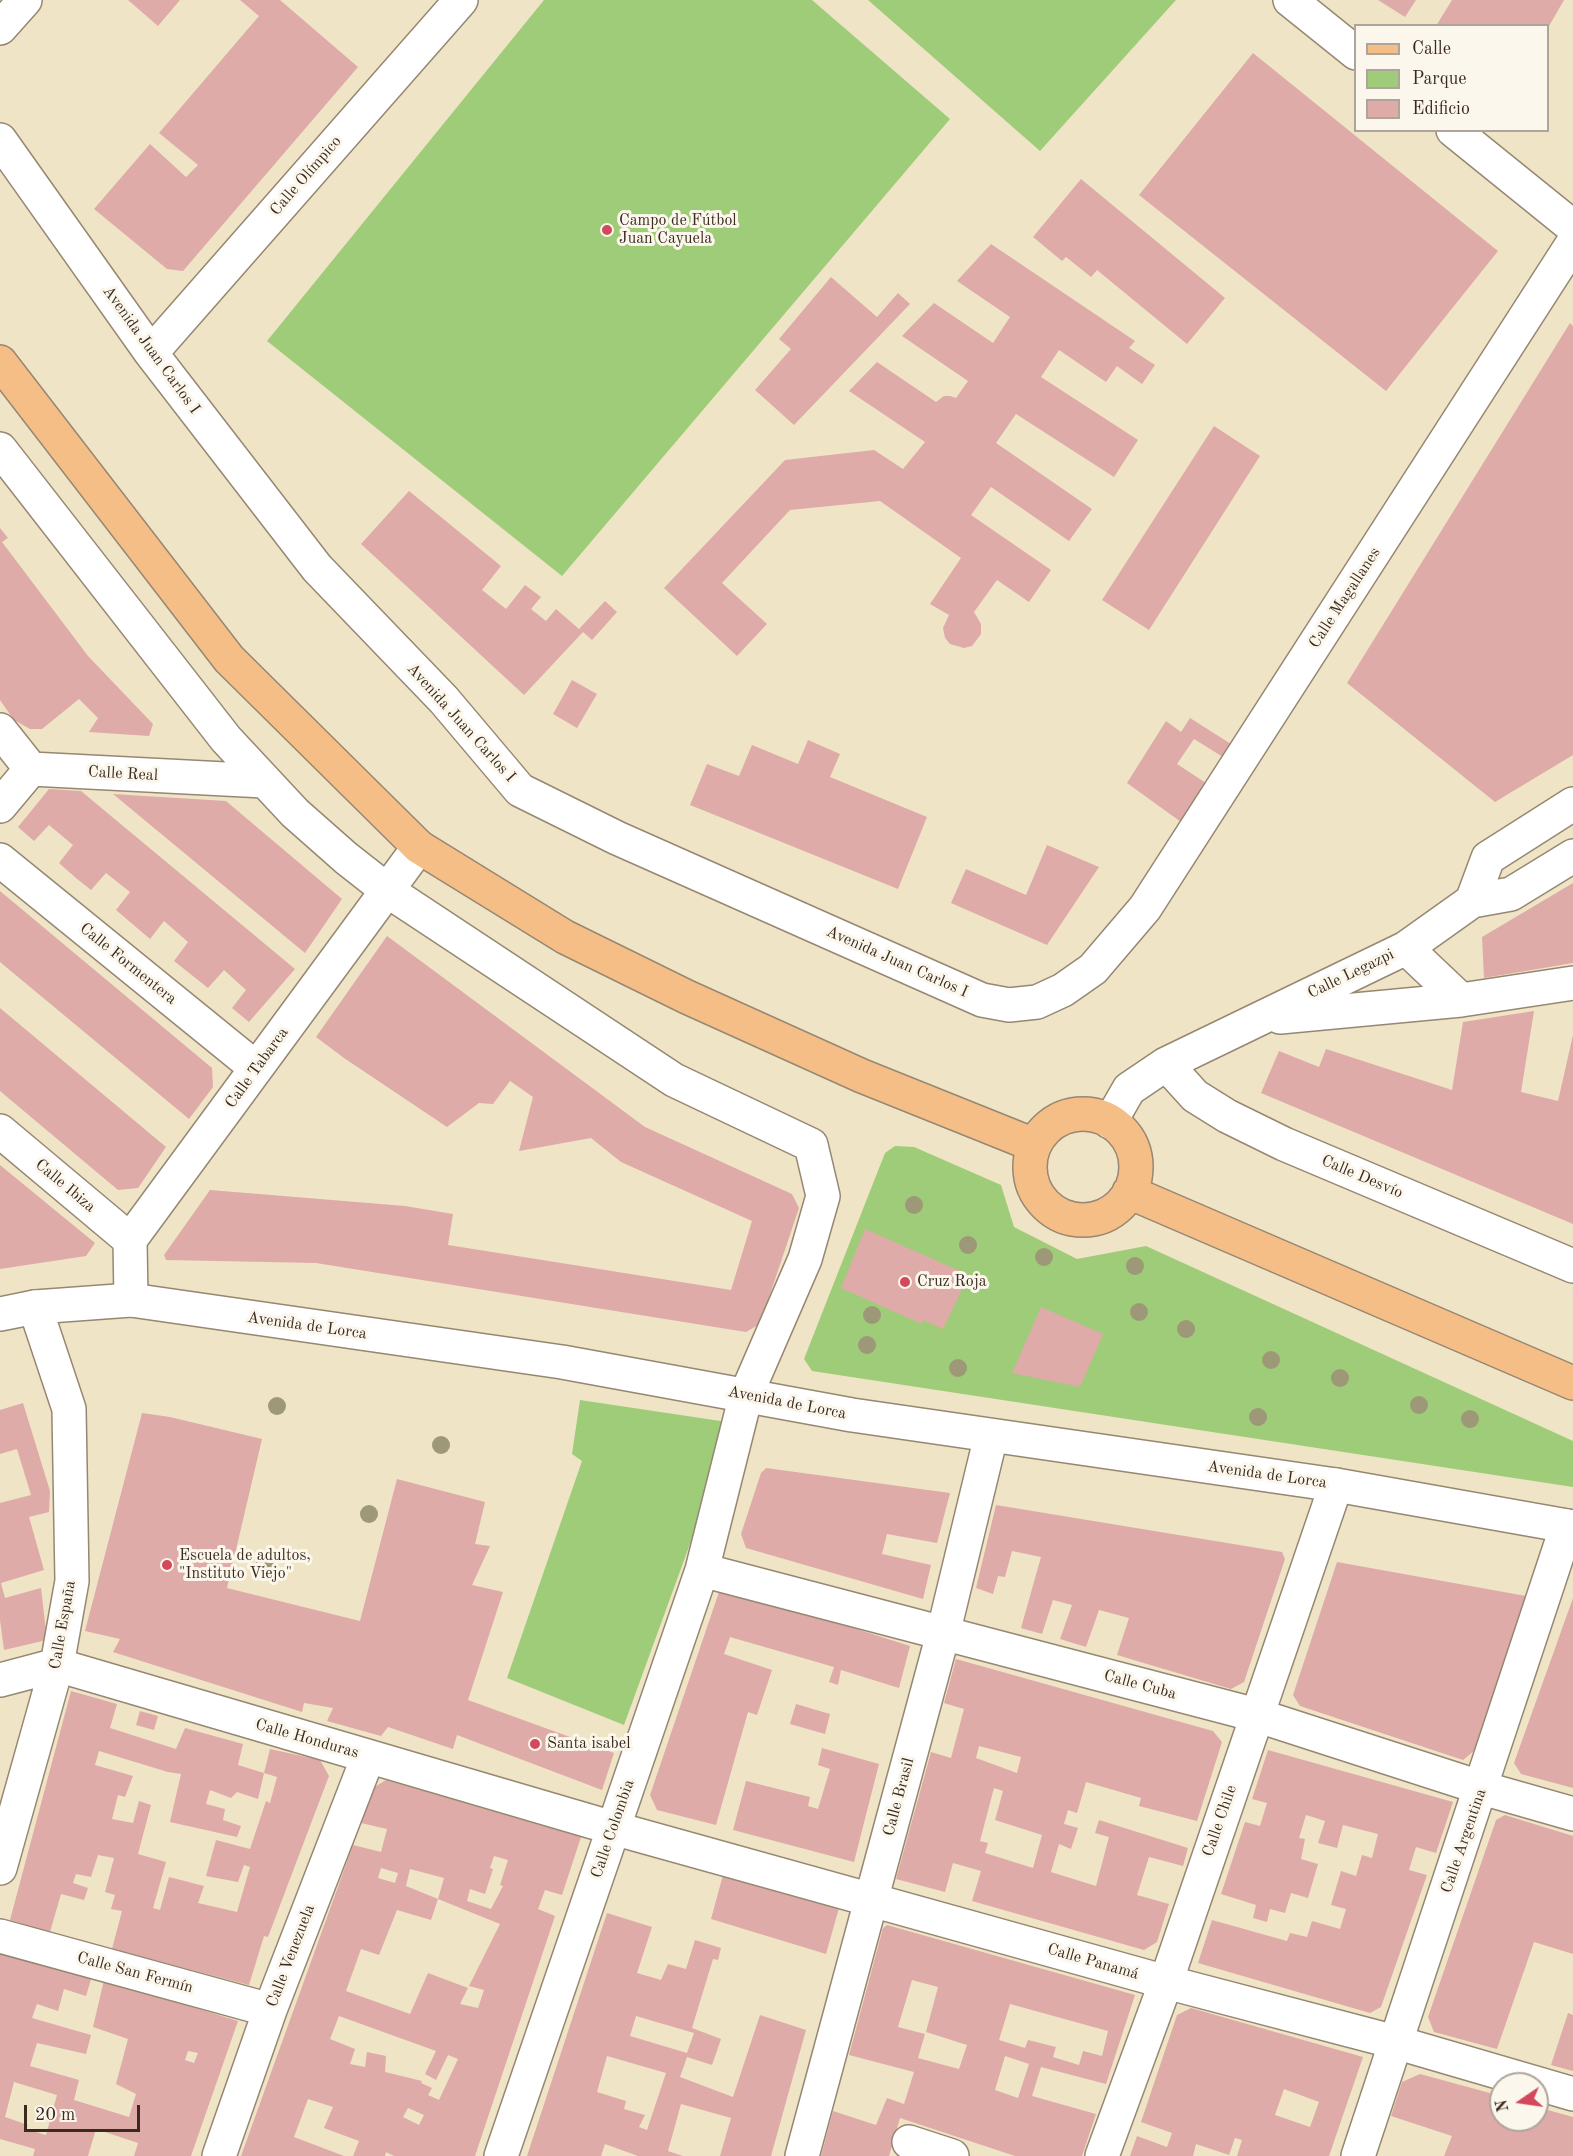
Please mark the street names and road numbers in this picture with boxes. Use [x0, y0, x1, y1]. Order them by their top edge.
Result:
street label: Calle Olímpico [266, 132, 346, 220]
street label: Avenida Juan Carlos I [98, 282, 204, 418]
street label: Calle Magallanes [1305, 544, 1385, 652]
street label: Avenida Juan Carlos I [403, 660, 519, 786]
street label: Calle Real [87, 763, 159, 785]
street label: Calle Formentera [76, 919, 180, 1009]
street label: Avenida Juan Carlos I [823, 922, 971, 1002]
street label: Calle Legazpi [1305, 945, 1397, 1003]
street label: Calle Tabarca [221, 1024, 293, 1112]
street label: Calle Desvío [1318, 1151, 1406, 1203]
street label: Calle Ibiza [31, 1155, 99, 1217]
street label: Avenida de Lorca [246, 1308, 368, 1344]
street label: Avenida de Lorca [726, 1382, 848, 1424]
street label: Avenida de Lorca [1206, 1457, 1328, 1493]
street label: Calle España [46, 1579, 80, 1671]
street label: Calle Cuba [1102, 1666, 1178, 1704]
street label: Calle Honduras [253, 1715, 361, 1763]
street label: Calle Brasil [879, 1756, 919, 1838]
street label: Calle Colombia [587, 1777, 639, 1881]
street label: Calle Chile [1199, 1783, 1241, 1859]
street label: Calle Argentina [1437, 1786, 1491, 1896]
street label: Calle Venezuela [263, 1902, 319, 2010]
street label: Calle Panamá [1045, 1940, 1141, 1984]
street label: Calle San Fermín [75, 1948, 195, 1998]

